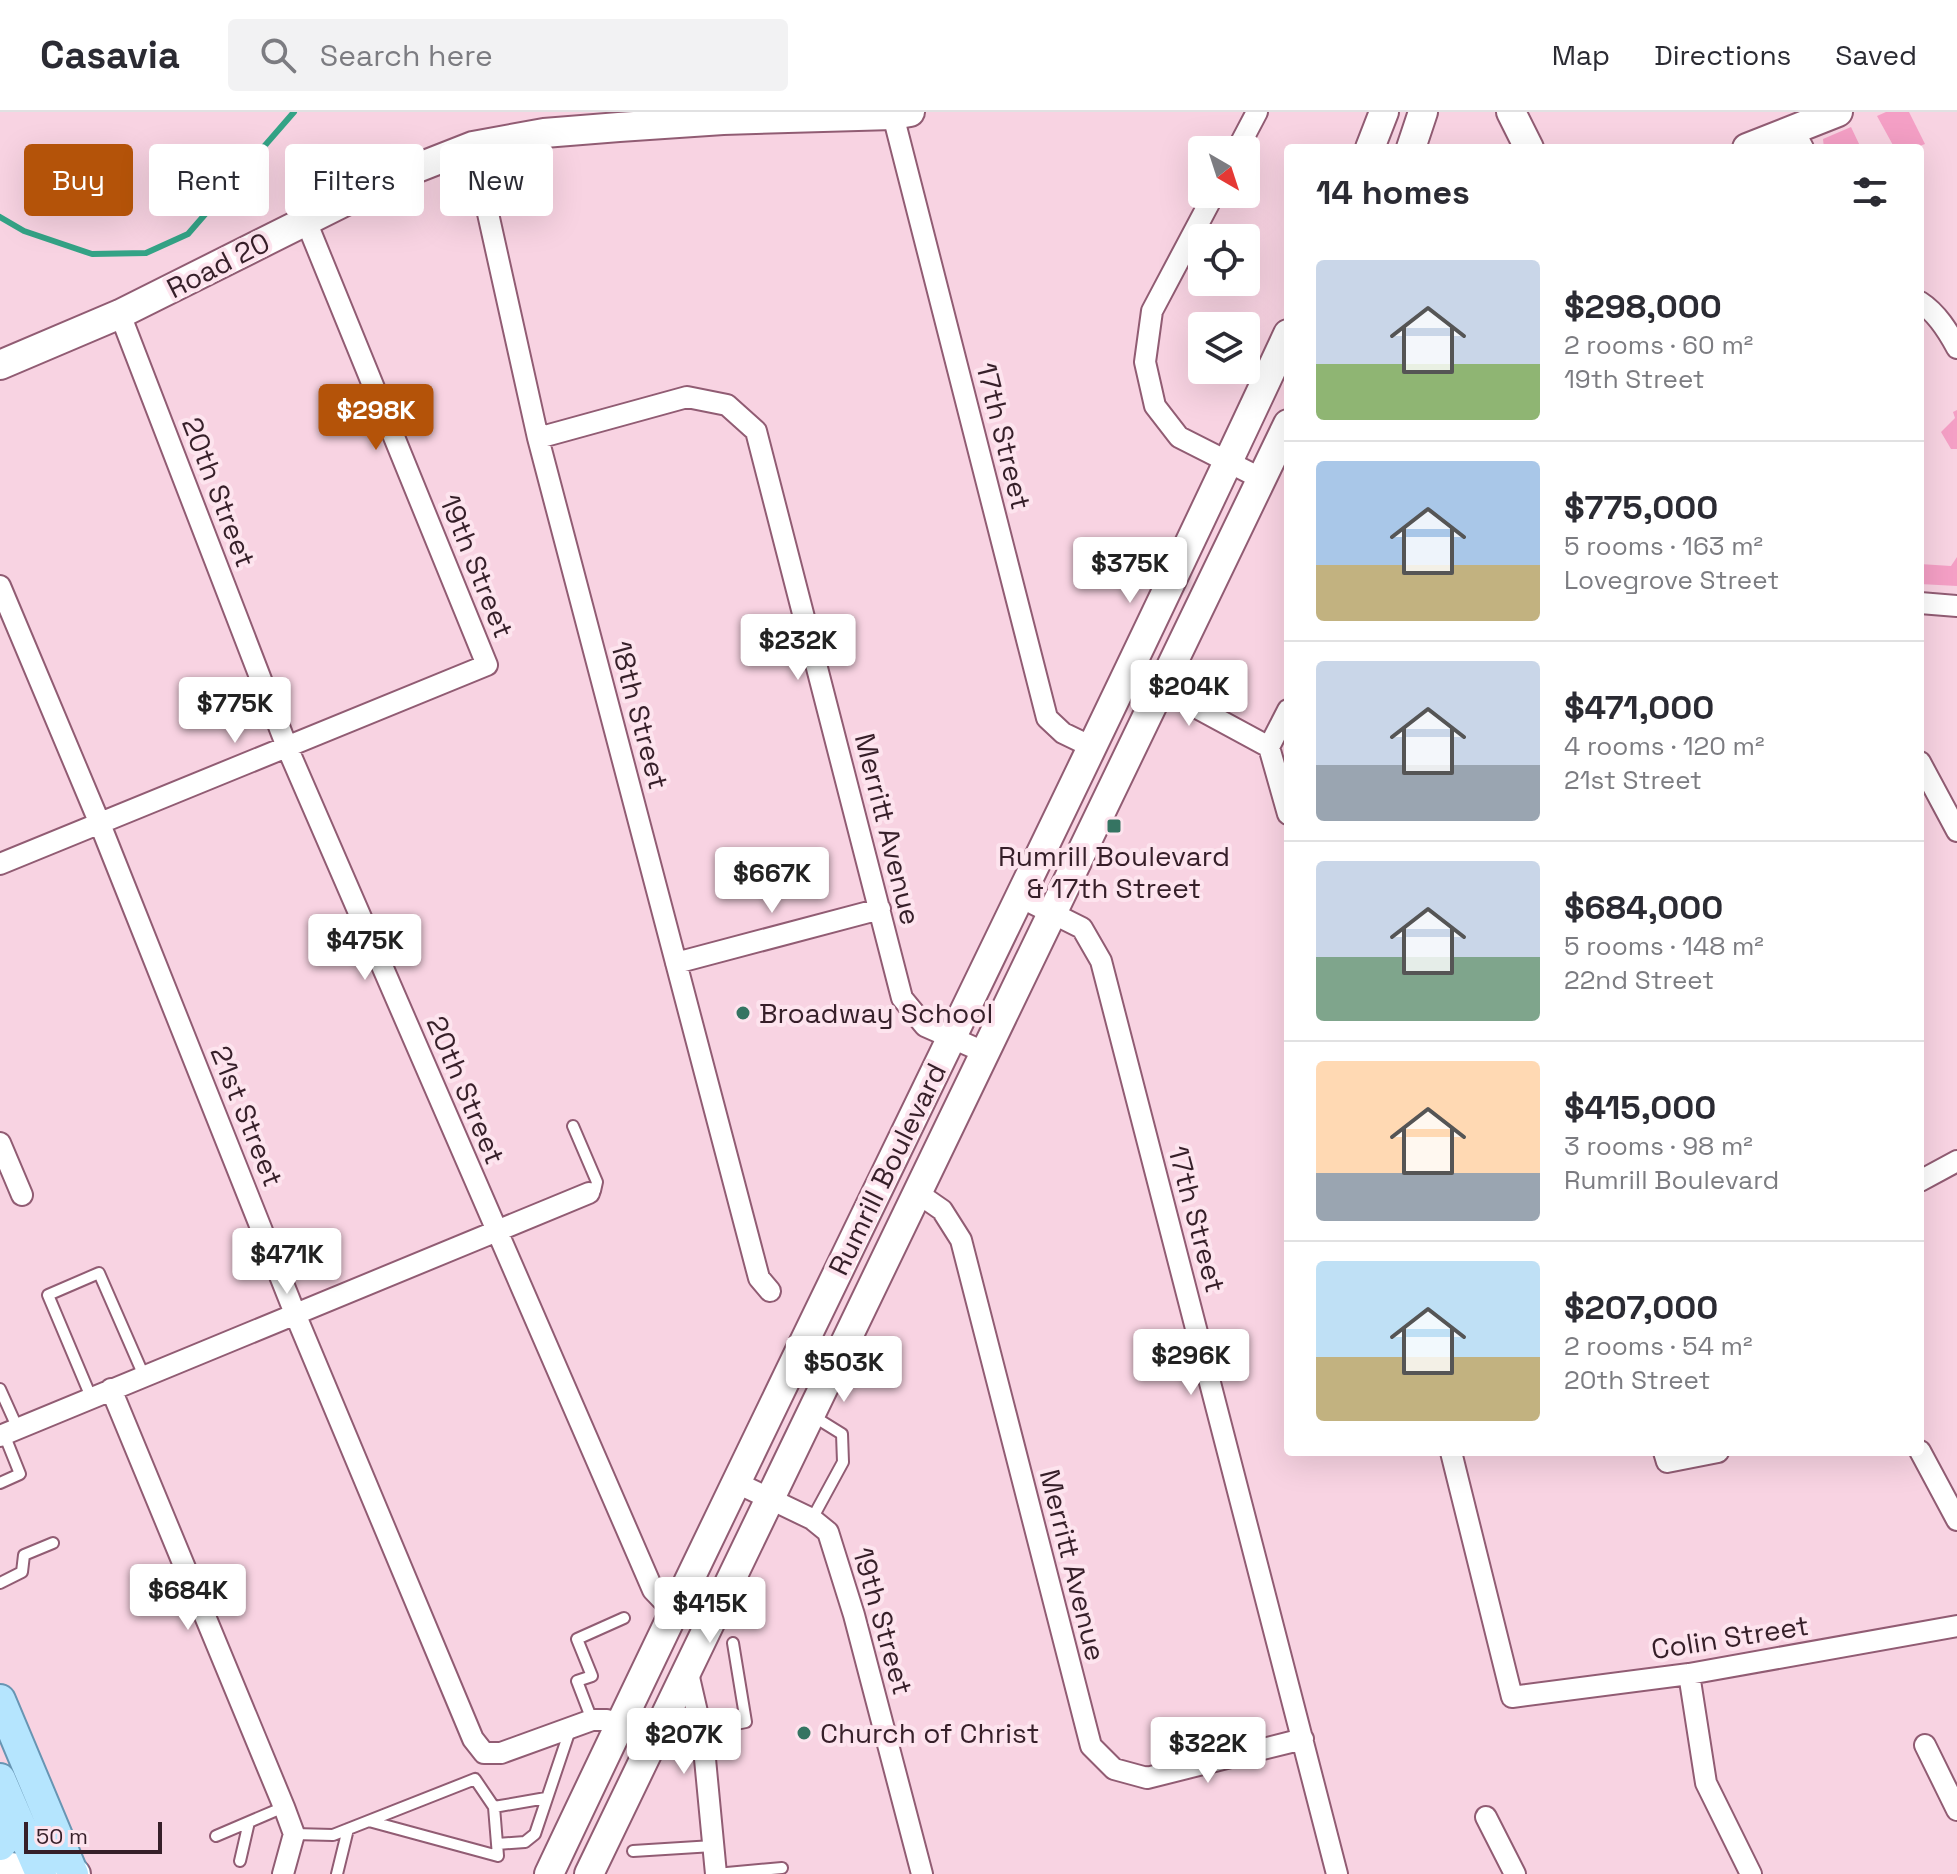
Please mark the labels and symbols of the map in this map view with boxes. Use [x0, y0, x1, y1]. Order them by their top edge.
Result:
north arrow [1188, 136, 1260, 208]
street label: Road 20 [160, 224, 276, 306]
street label: 17th Street [968, 359, 1040, 513]
pin: $298K [320, 384, 432, 452]
street label: 20th Street [174, 412, 264, 572]
street label: 19th Street [432, 489, 522, 643]
pin: $375K [1074, 537, 1186, 605]
pin: $232K [742, 614, 854, 682]
street label: 18th Street [603, 637, 677, 793]
pin: $204K [1133, 660, 1245, 728]
pin: $775K [179, 677, 291, 745]
street label: Merritt Avenue [847, 729, 929, 929]
marker: Rumrill Boulevard & 17th Street [1105, 817, 1123, 835]
place label: Rumrill Boulevard & 17th Street [998, 838, 1230, 906]
pin: $667K [716, 847, 828, 915]
pin: $475K [309, 914, 421, 982]
place label: Broadway School [759, 995, 993, 1031]
marker: Broadway School [734, 1004, 752, 1022]
street label: 20th Street [419, 1010, 513, 1170]
street label: 21st Street [202, 1040, 292, 1192]
street label: Rumrill Boulevard [820, 1057, 954, 1281]
street label: 17th Street [1160, 1142, 1234, 1296]
pin: $471K [231, 1228, 343, 1296]
pin: $296K [1135, 1329, 1247, 1397]
pin: $503K [788, 1336, 900, 1404]
street label: Merritt Avenue [1032, 1465, 1114, 1665]
street label: 19th Street [845, 1543, 921, 1699]
pin: $684K [132, 1564, 244, 1632]
pin: $415K [654, 1577, 766, 1645]
street label: Colin Street [1649, 1607, 1811, 1667]
pin: $207K [628, 1708, 740, 1776]
place label: Church of Christ [820, 1715, 1039, 1751]
pin: $322K [1152, 1717, 1264, 1785]
marker: Church of Christ [795, 1724, 813, 1742]
scale bar [24, 1818, 162, 1854]

